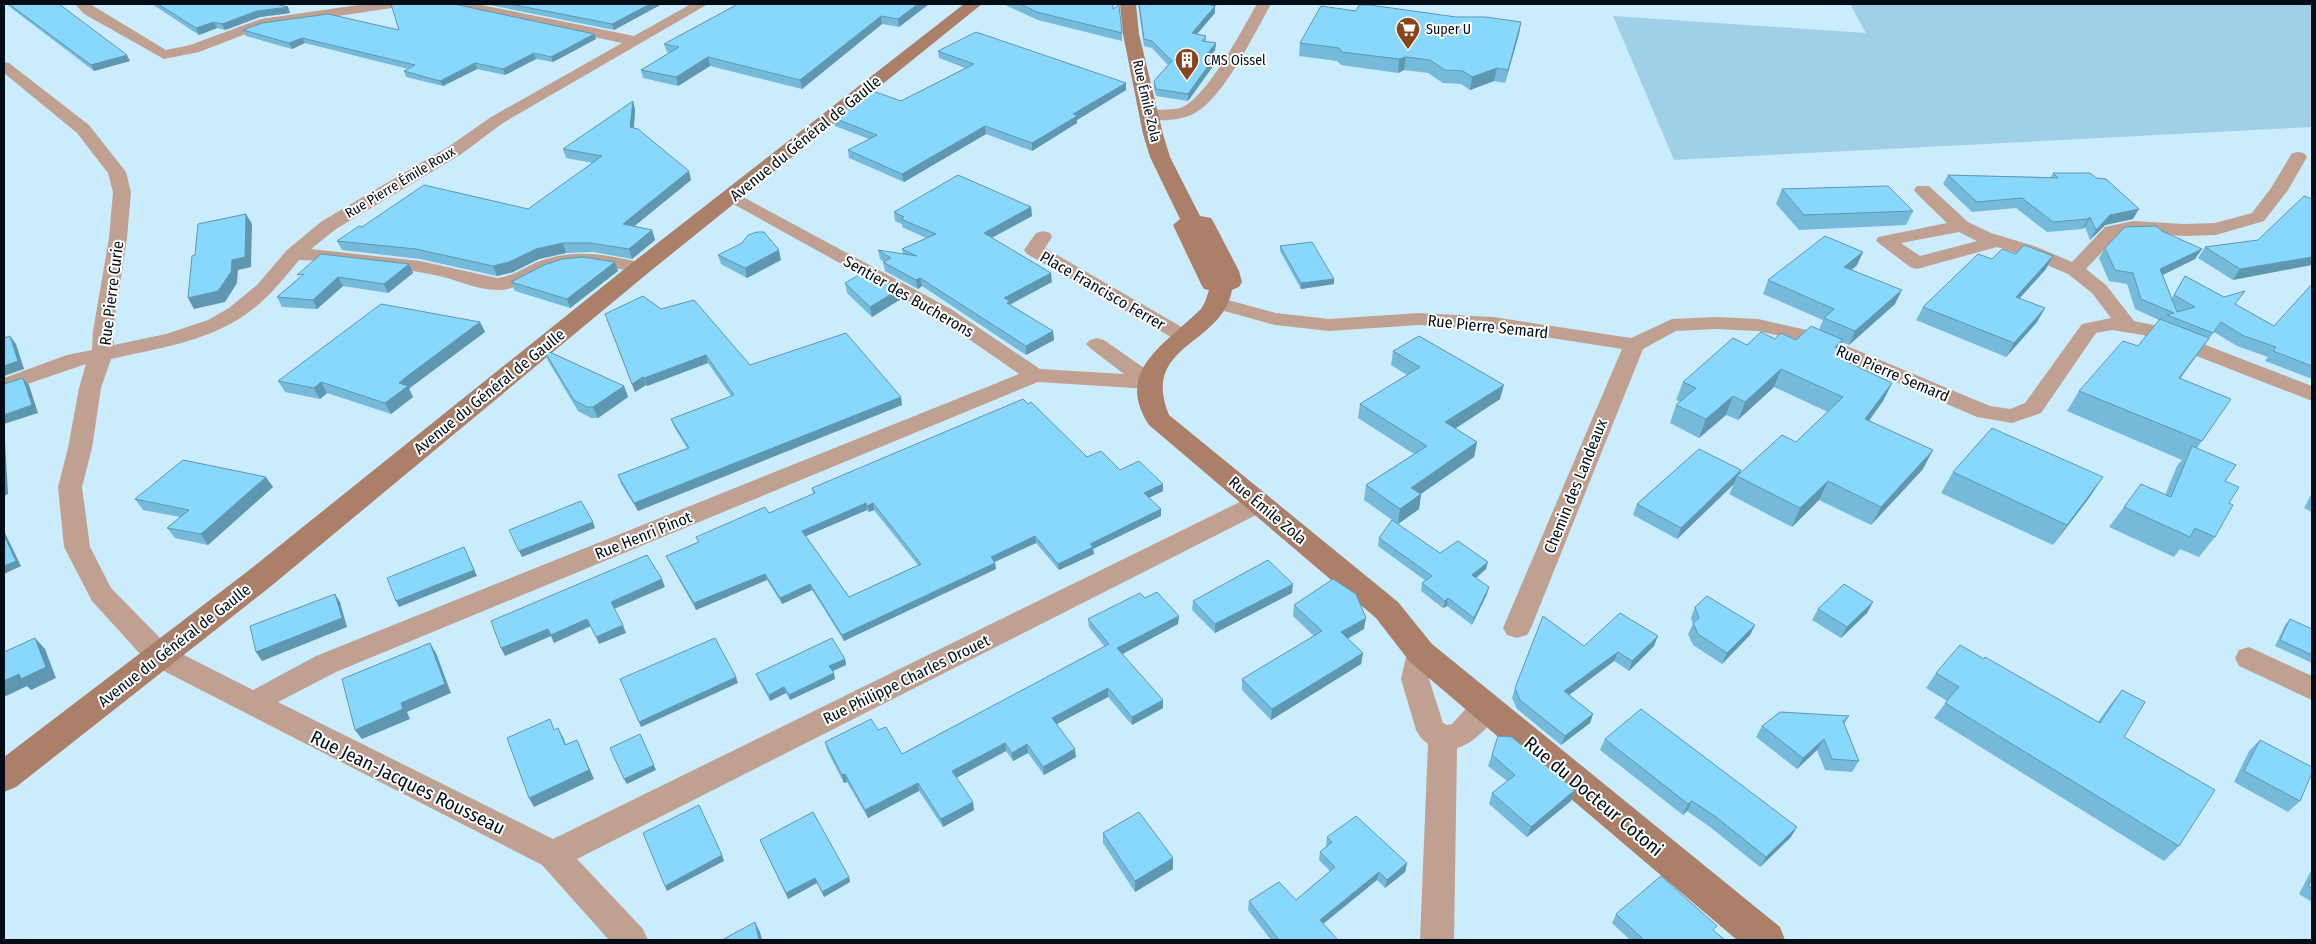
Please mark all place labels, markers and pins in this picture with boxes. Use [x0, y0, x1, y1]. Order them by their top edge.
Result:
supermarket icon: Super U [1395, 16, 1421, 50]
place label: Super U [1426, 21, 1471, 38]
building icon: CMS Oissel [1174, 47, 1200, 81]
place label: CMS Oissel [1204, 52, 1266, 69]

